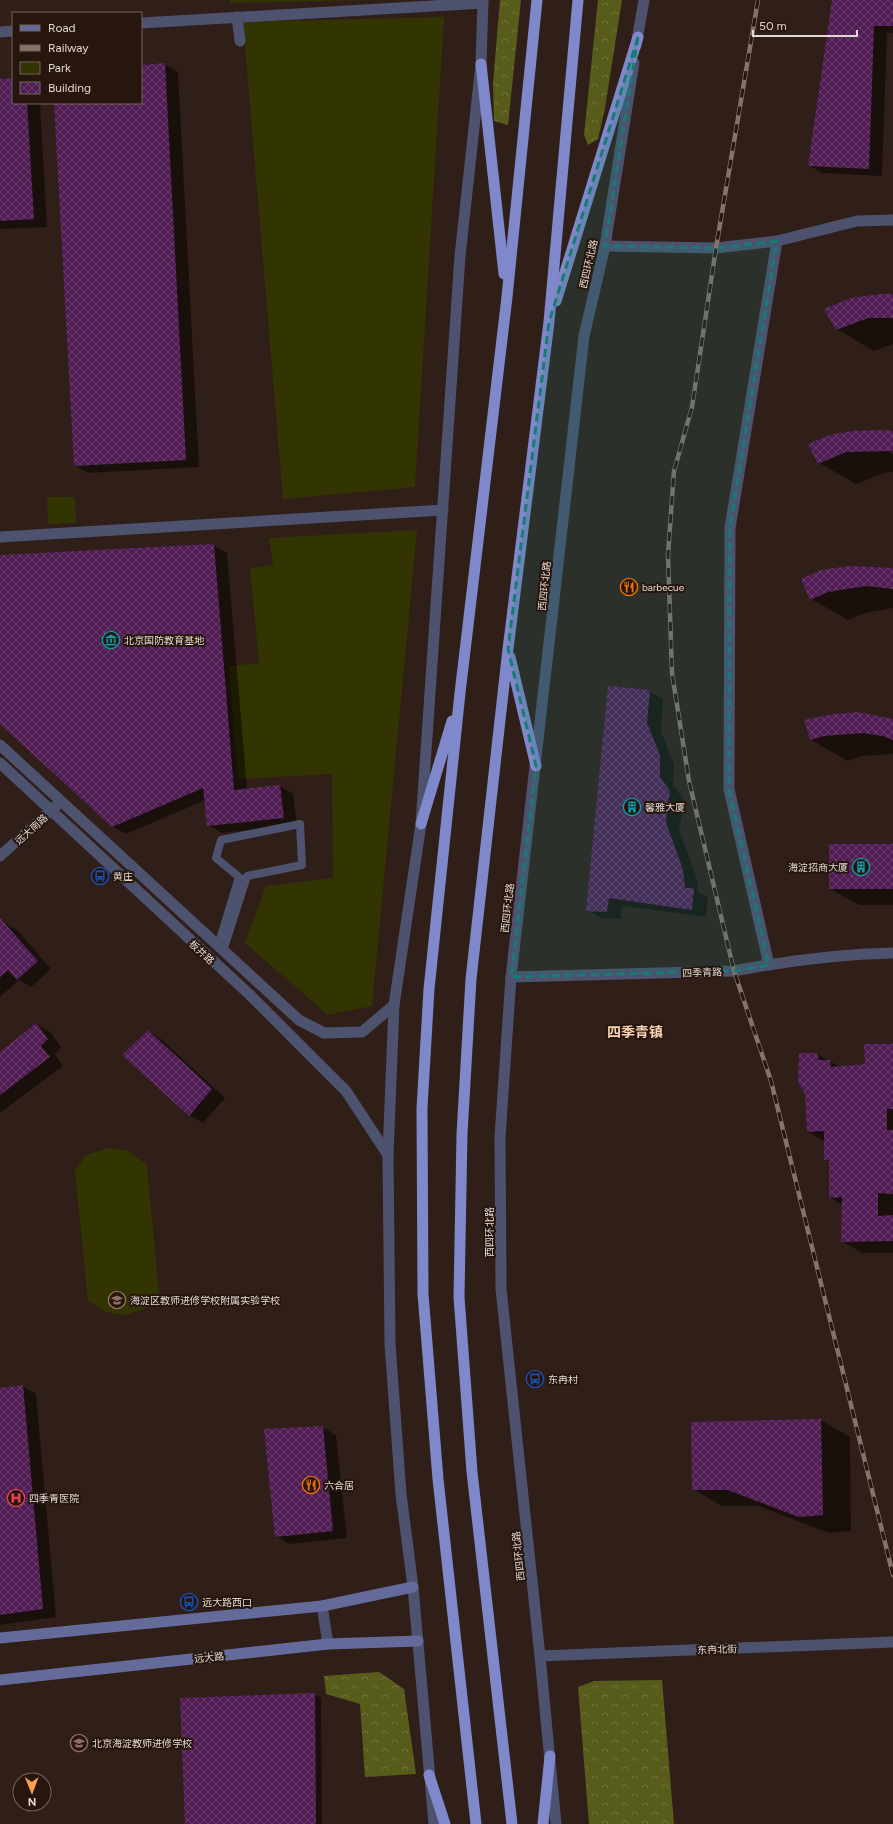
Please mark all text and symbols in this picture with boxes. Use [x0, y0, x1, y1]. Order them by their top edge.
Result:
legend [12, 12, 142, 104]
scale bar [753, 12, 857, 38]
text: 50 m [759, 19, 787, 33]
text: Road [48, 21, 76, 35]
text: Railway [48, 41, 89, 55]
text: Park [48, 61, 71, 75]
text: Building [48, 81, 91, 95]
street label: 西四环北路 [577, 238, 600, 290]
street label: 西四环北路 [535, 561, 554, 612]
restaurant icon: barbecue [619, 577, 639, 597]
place label: barbecue [642, 581, 685, 594]
museum icon: 北京国防教育基地 [101, 630, 121, 650]
place label: 北京国防教育基地 [124, 634, 205, 647]
building icon: 馨雅大厦 [622, 797, 642, 817]
place label: 馨雅大厦 [645, 801, 685, 814]
street label: 远大南路 [12, 811, 51, 848]
building icon: 海淀招商大厦 [851, 857, 871, 877]
place label: 海淀招商大厦 [788, 861, 848, 874]
bus stop icon: 黄庄 [90, 866, 110, 886]
place label: 黄庄 [113, 870, 133, 883]
street label: 西四环北路 [498, 882, 517, 934]
street label: 板井路 [186, 937, 217, 967]
street label: 四季青路 [682, 965, 722, 980]
district label: 四季青镇 [607, 1024, 663, 1041]
street label: 西四环北路 [483, 1207, 496, 1257]
school or university icon: 海淀区教师进修学校附属实验学校 [107, 1290, 127, 1310]
place label: 海淀区教师进修学校附属实验学校 [130, 1294, 280, 1307]
bus stop icon: 东冉村 [525, 1369, 545, 1389]
place label: 东冉村 [548, 1373, 578, 1386]
restaurant icon: 六合居 [301, 1475, 321, 1495]
place label: 六合居 [324, 1479, 354, 1492]
hospital icon: 四季青医院 [6, 1488, 26, 1508]
place label: 四季青医院 [29, 1492, 79, 1505]
street label: 西四环北路 [509, 1530, 528, 1581]
bus stop icon: 远大路西口 [179, 1592, 199, 1612]
place label: 远大路西口 [202, 1596, 252, 1609]
street label: 东冉北街 [697, 1642, 737, 1657]
street label: 远大路 [193, 1649, 225, 1666]
school or university icon: 北京海淀教师进修学校 [69, 1733, 89, 1753]
place label: 北京海淀教师进修学校 [92, 1737, 192, 1750]
north arrow [12, 1772, 52, 1812]
text: N [28, 1795, 37, 1808]

